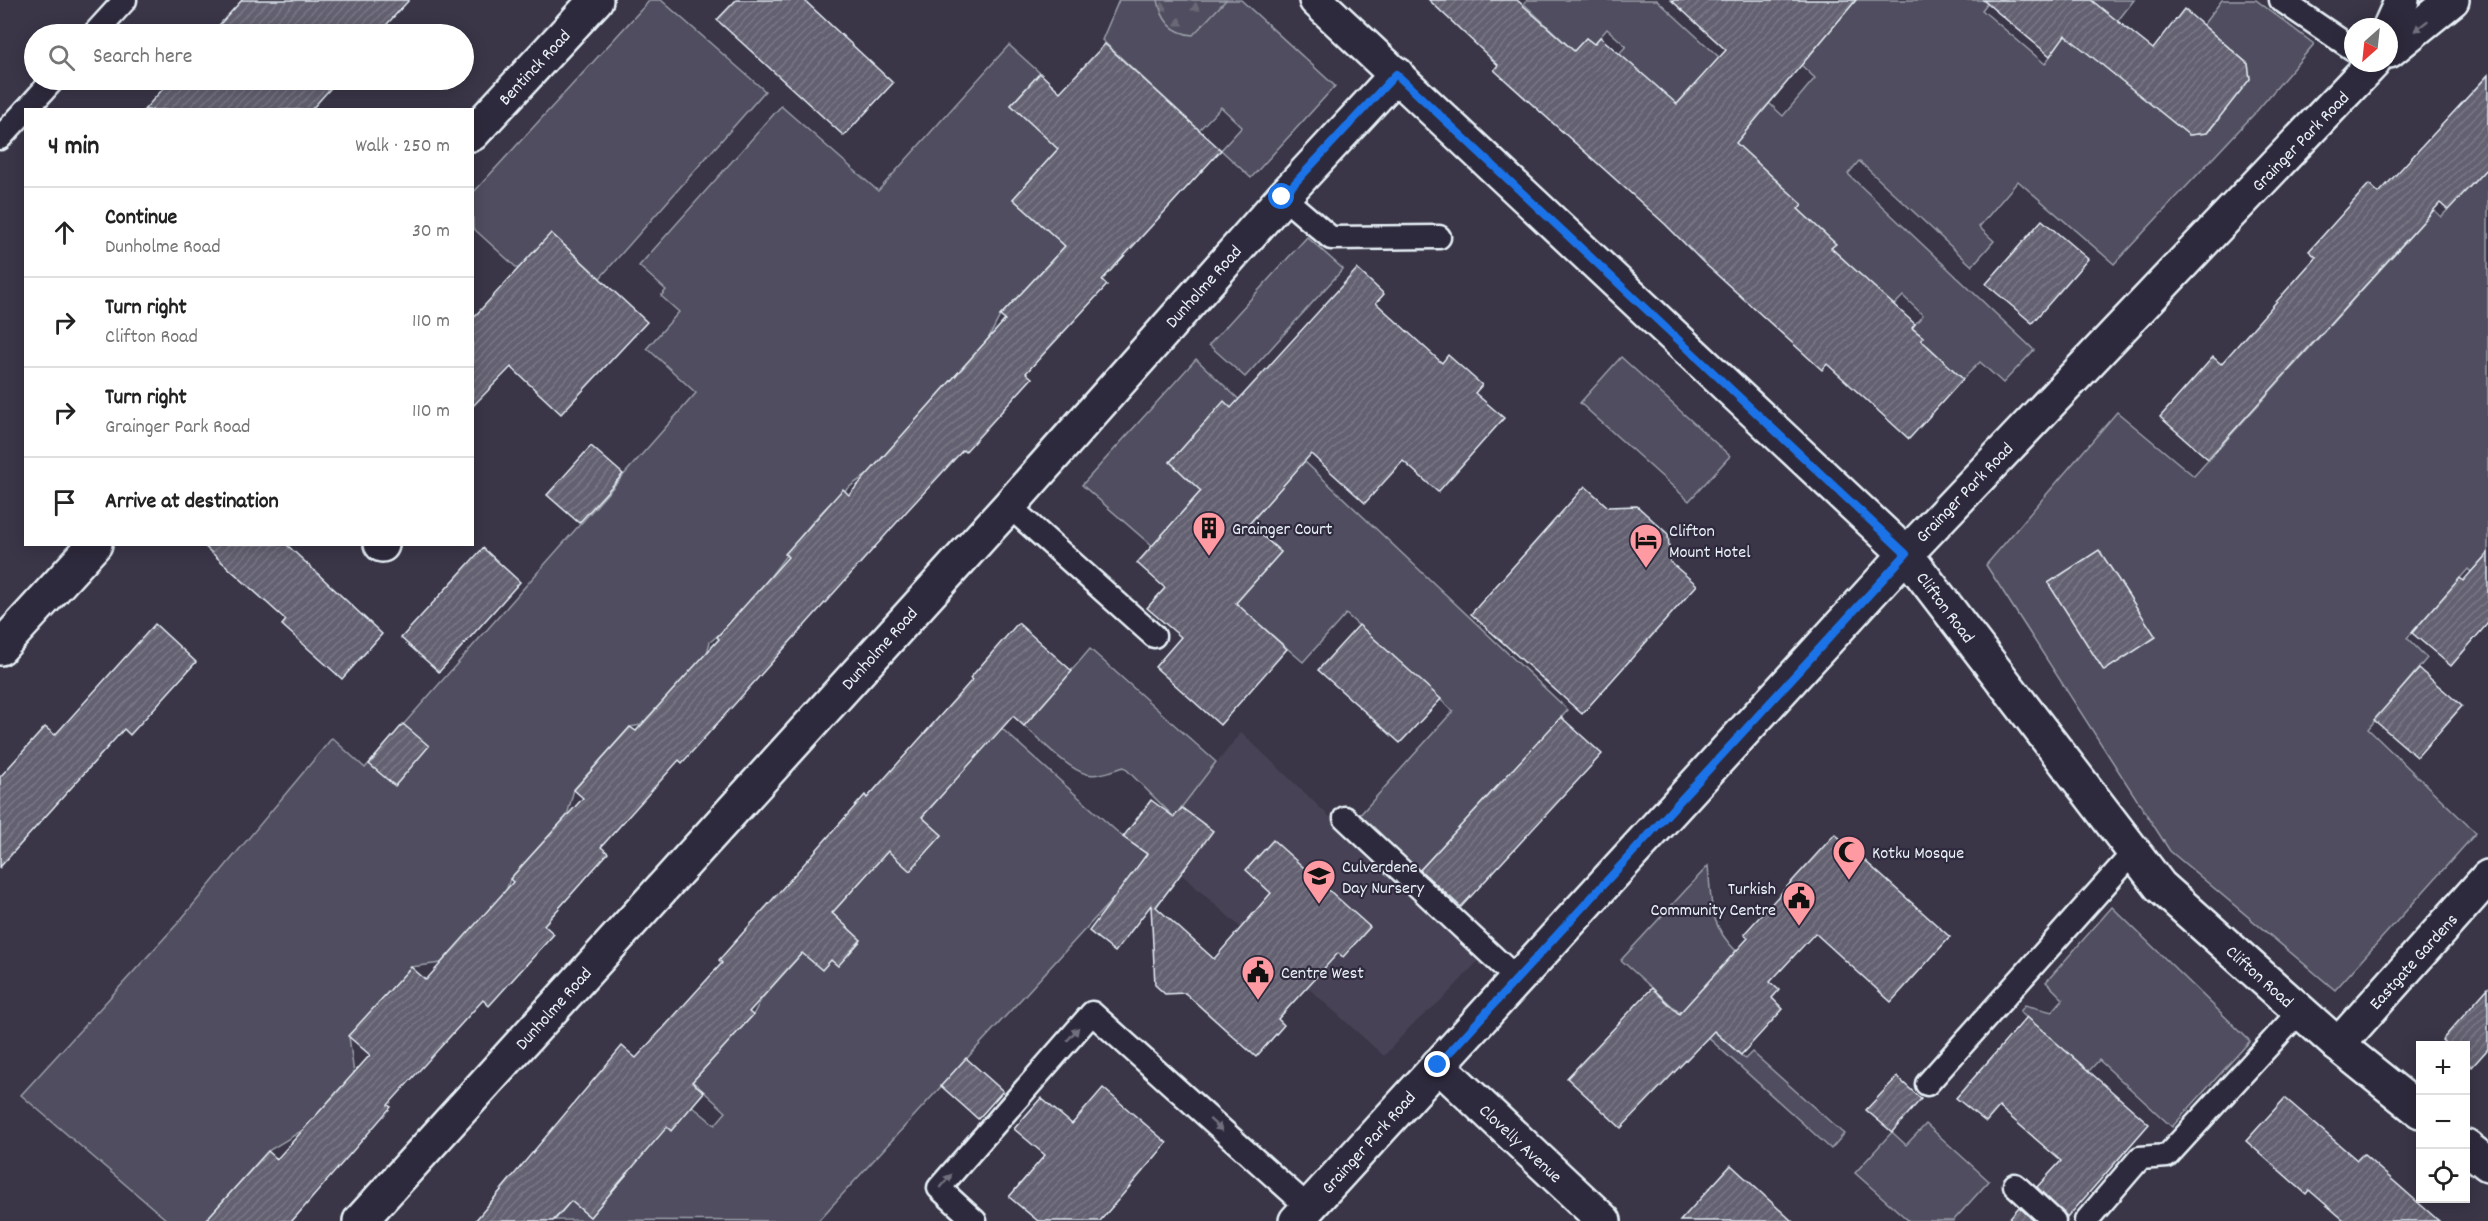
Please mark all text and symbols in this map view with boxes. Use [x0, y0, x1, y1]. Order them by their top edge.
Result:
north arrow [2344, 18, 2398, 72]
one-way arrow [2413, 19, 2428, 31]
search box [24, 24, 474, 90]
street label: Bentinck Road [494, 25, 578, 112]
icon: search [45, 41, 78, 74]
text: Search here [93, 42, 192, 73]
street label: Grainger Park Road [2247, 87, 2356, 198]
text: 4 min [48, 129, 99, 166]
text: Walk · 250 m [355, 133, 450, 161]
route start [1268, 183, 1294, 209]
text: Continue [105, 203, 177, 234]
icon: ahead [48, 216, 81, 249]
text: 30 m [412, 218, 450, 246]
text: Dunholme Road [105, 234, 221, 262]
street label: Dunholme Road [1161, 241, 1249, 335]
text: Turn right [105, 293, 187, 324]
icon: right [48, 306, 81, 339]
text: 110 m [412, 308, 450, 336]
text: Clifton Road [105, 324, 198, 352]
text: Turn right [105, 383, 187, 414]
icon: right [48, 396, 81, 429]
text: 110 m [412, 398, 450, 426]
text: Grainger Park Road [105, 414, 250, 442]
street label: Grainger Park Road [1911, 438, 2020, 549]
icon: arrive [48, 486, 81, 519]
text: Arrive at destination [105, 487, 279, 518]
building icon: Grainger Court [1191, 510, 1227, 557]
place label: Grainger Court [1232, 518, 1333, 543]
place label: Clifton Mount Hotel [1669, 520, 1751, 566]
hotel icon: Clifton Mount Hotel [1628, 522, 1664, 569]
street label: Clifton Road [1909, 568, 1979, 649]
street label: Dunholme Road [837, 603, 925, 697]
mosque icon: Kotku Mosque [1831, 834, 1867, 881]
place label: Kotku Mosque [1872, 842, 1964, 867]
place label: Culverdene Day Nursery [1342, 856, 1425, 902]
school or university icon: Culverdene Day Nursery [1301, 858, 1337, 905]
place label: Turkish Community Centre [1651, 878, 1776, 924]
public building icon: Turkish Community Centre [1781, 880, 1817, 927]
street label: Eastgate Gardens [2365, 909, 2465, 1016]
street label: Clifton Road [2219, 941, 2298, 1015]
public building icon: Centre West [1240, 954, 1276, 1001]
place label: Centre West [1281, 962, 1364, 987]
street label: Dunholme Road [511, 963, 599, 1057]
one-way arrow [1067, 1026, 1080, 1042]
map controls [2416, 1041, 2470, 1203]
button: + [2416, 1041, 2470, 1095]
route end [1424, 1051, 1450, 1077]
street label: Grainger Park Road [1317, 1087, 1423, 1201]
button: − [2416, 1095, 2470, 1149]
street label: Clovelly Avenue [1472, 1100, 1567, 1190]
one-way arrow [1209, 1118, 1224, 1132]
button: locate [2416, 1149, 2470, 1203]
one-way arrow [939, 1173, 952, 1189]

